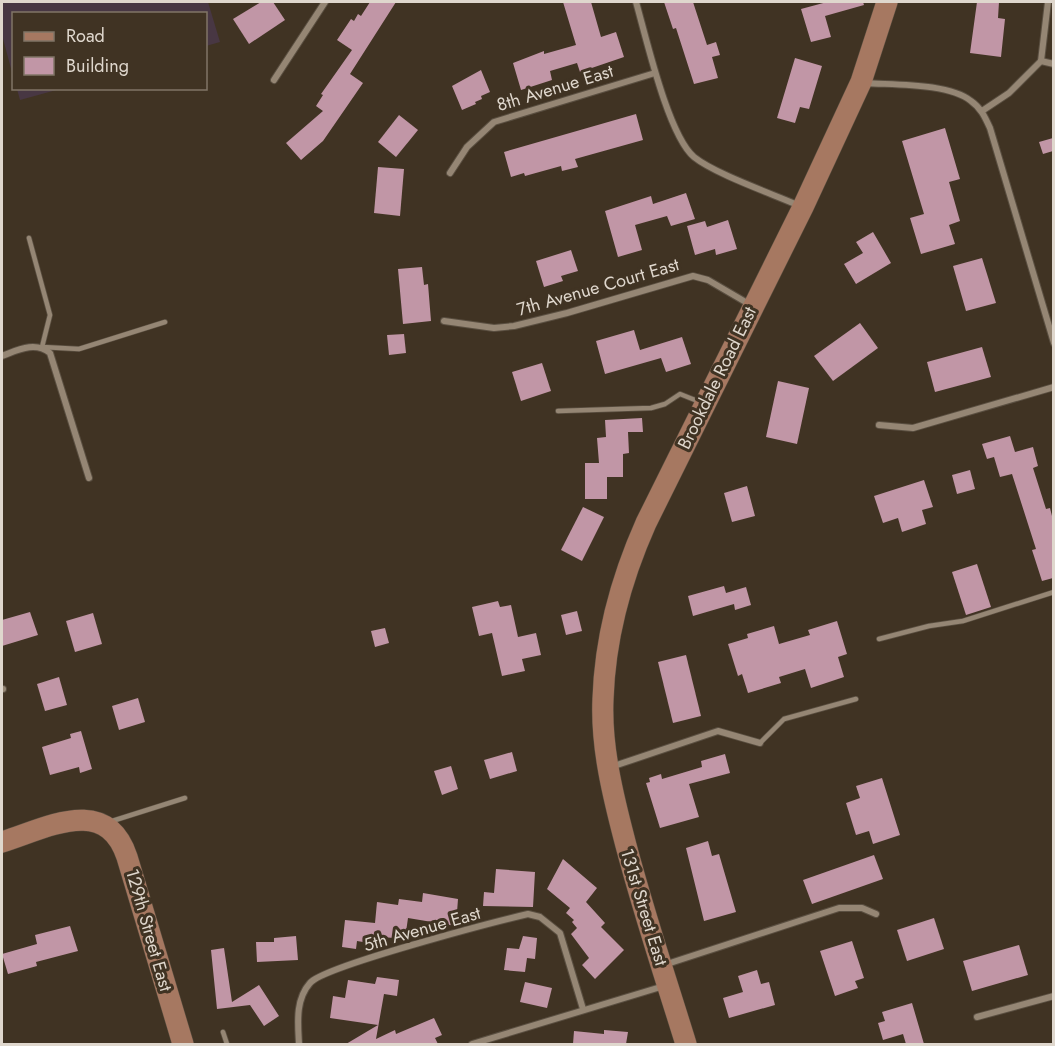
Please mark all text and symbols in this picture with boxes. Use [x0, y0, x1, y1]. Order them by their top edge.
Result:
legend [12, 12, 207, 90]
text: Road [66, 23, 105, 49]
text: Building [66, 53, 129, 79]
street label: 8th Avenue East [494, 58, 617, 118]
street label: 7th Avenue Court East [514, 251, 683, 323]
street label: Brookdale Road East [671, 302, 763, 454]
street label: 131st Street East [614, 845, 674, 970]
street label: 129th Street East [119, 866, 179, 995]
street label: 5th Avenue East [360, 900, 484, 958]

